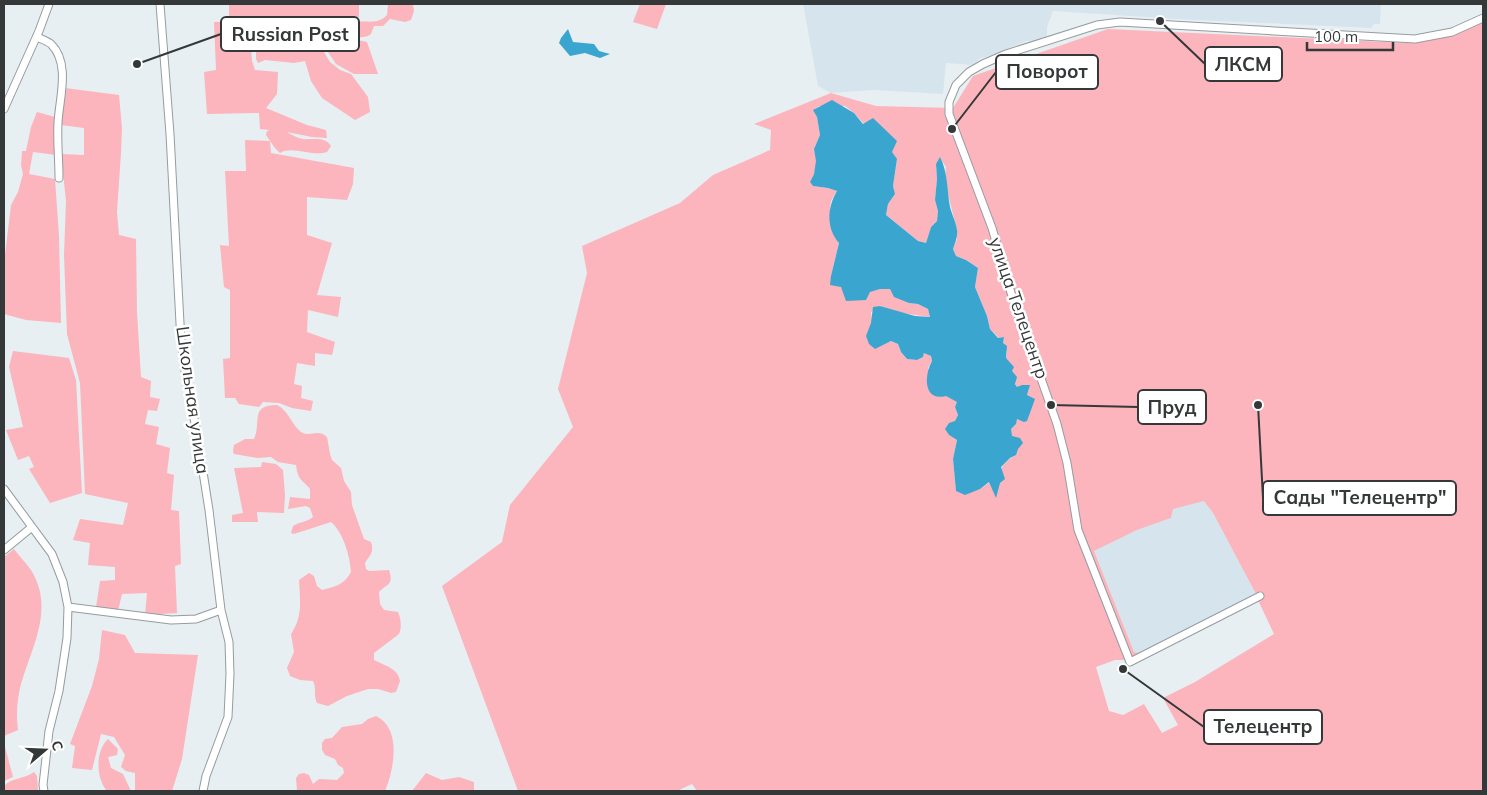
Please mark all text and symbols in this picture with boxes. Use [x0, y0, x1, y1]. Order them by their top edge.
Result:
callout: Russian Post [221, 17, 359, 51]
scale bar [1307, 20, 1393, 52]
text: Russian Post [231, 22, 349, 46]
text: 100 m [1314, 27, 1358, 46]
callout: ЛКСМ [1205, 47, 1282, 81]
text: ЛКСМ [1214, 52, 1272, 76]
callout: Поворот [996, 55, 1098, 89]
text: Поворот [1006, 59, 1089, 83]
street label: улица Телецентр [984, 234, 1054, 382]
street label: Школьная улица [171, 325, 215, 475]
callout: Пруд [1138, 390, 1206, 424]
text: Пруд [1148, 395, 1196, 419]
callout: Сады "Телецентр" [1263, 481, 1456, 515]
text: Сады "Телецентр" [1273, 485, 1447, 509]
callout: Телецентр [1204, 710, 1322, 744]
text: Телецентр [1214, 714, 1312, 738]
north arrow [20, 725, 70, 775]
text: С [47, 738, 67, 753]

